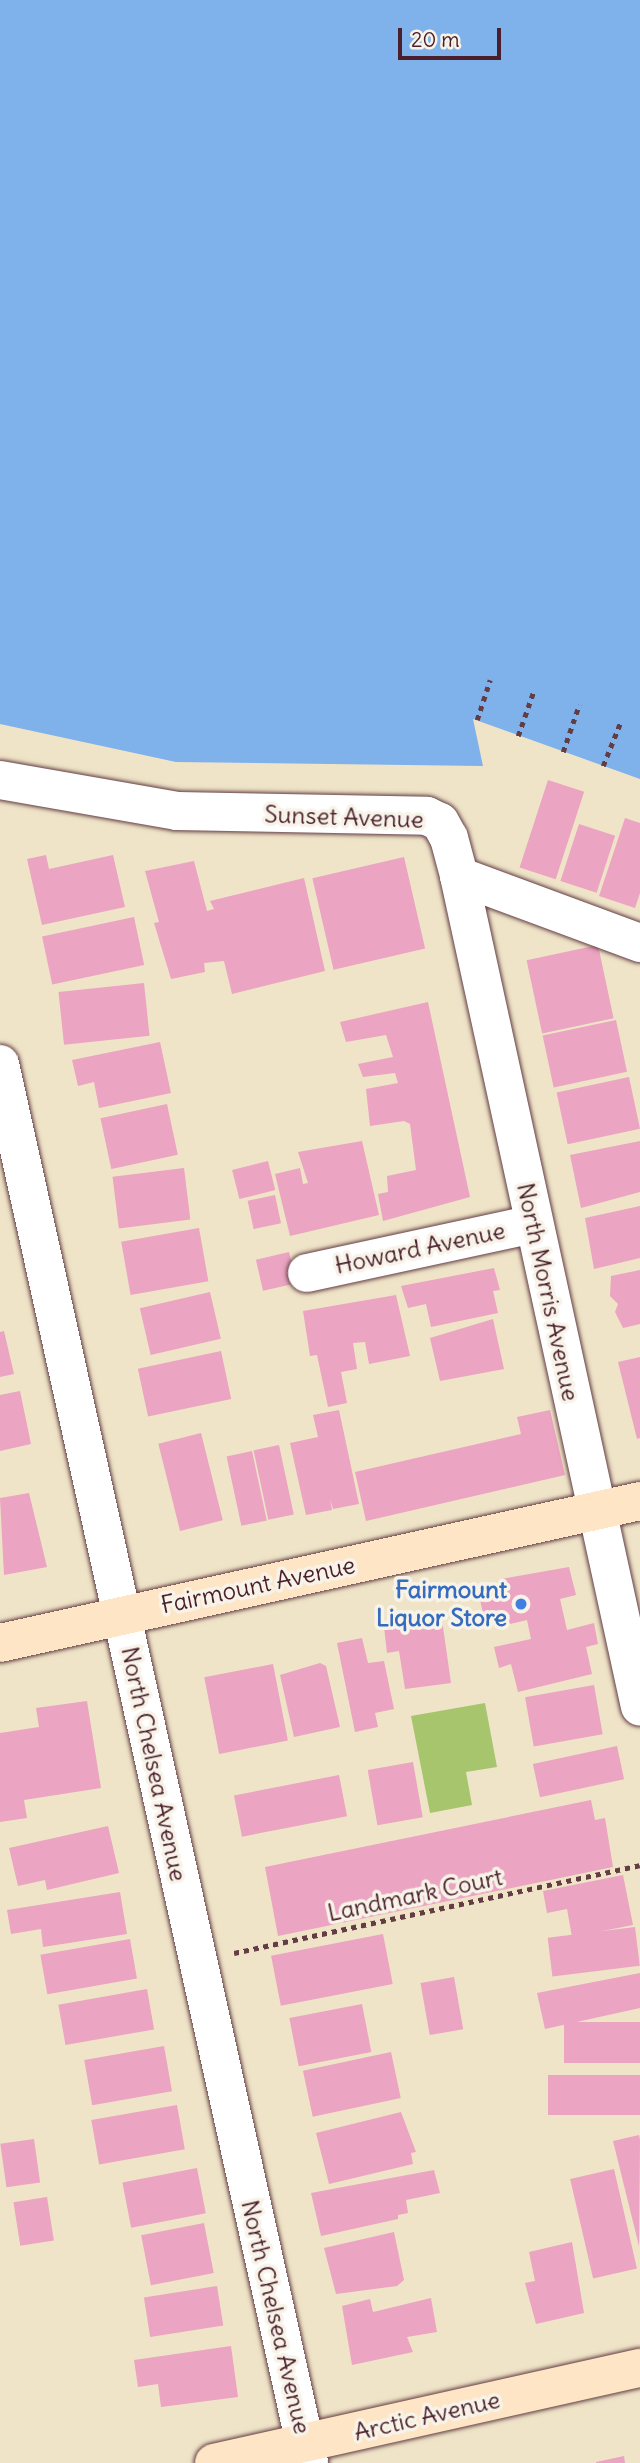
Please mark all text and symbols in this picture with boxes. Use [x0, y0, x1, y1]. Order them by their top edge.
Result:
scale bar [402, 14, 505, 58]
text: 20 m [411, 26, 460, 53]
street label: Sunset Avenue [264, 800, 424, 834]
street label: North Morris Avenue [511, 1180, 585, 1404]
street label: Howard Avenue [332, 1216, 508, 1280]
street label: Fairmount Avenue [158, 1550, 358, 1620]
place label: Fairmount Liquor Store [376, 1576, 507, 1632]
marker: Fairmount Liquor Store [513, 1596, 529, 1612]
street label: North Chelsea Avenue [115, 1644, 193, 1884]
street label: Landmark Court [325, 1862, 505, 1928]
street label: North Chelsea Avenue [235, 2197, 317, 2437]
street label: Arctic Avenue [351, 2385, 503, 2447]

